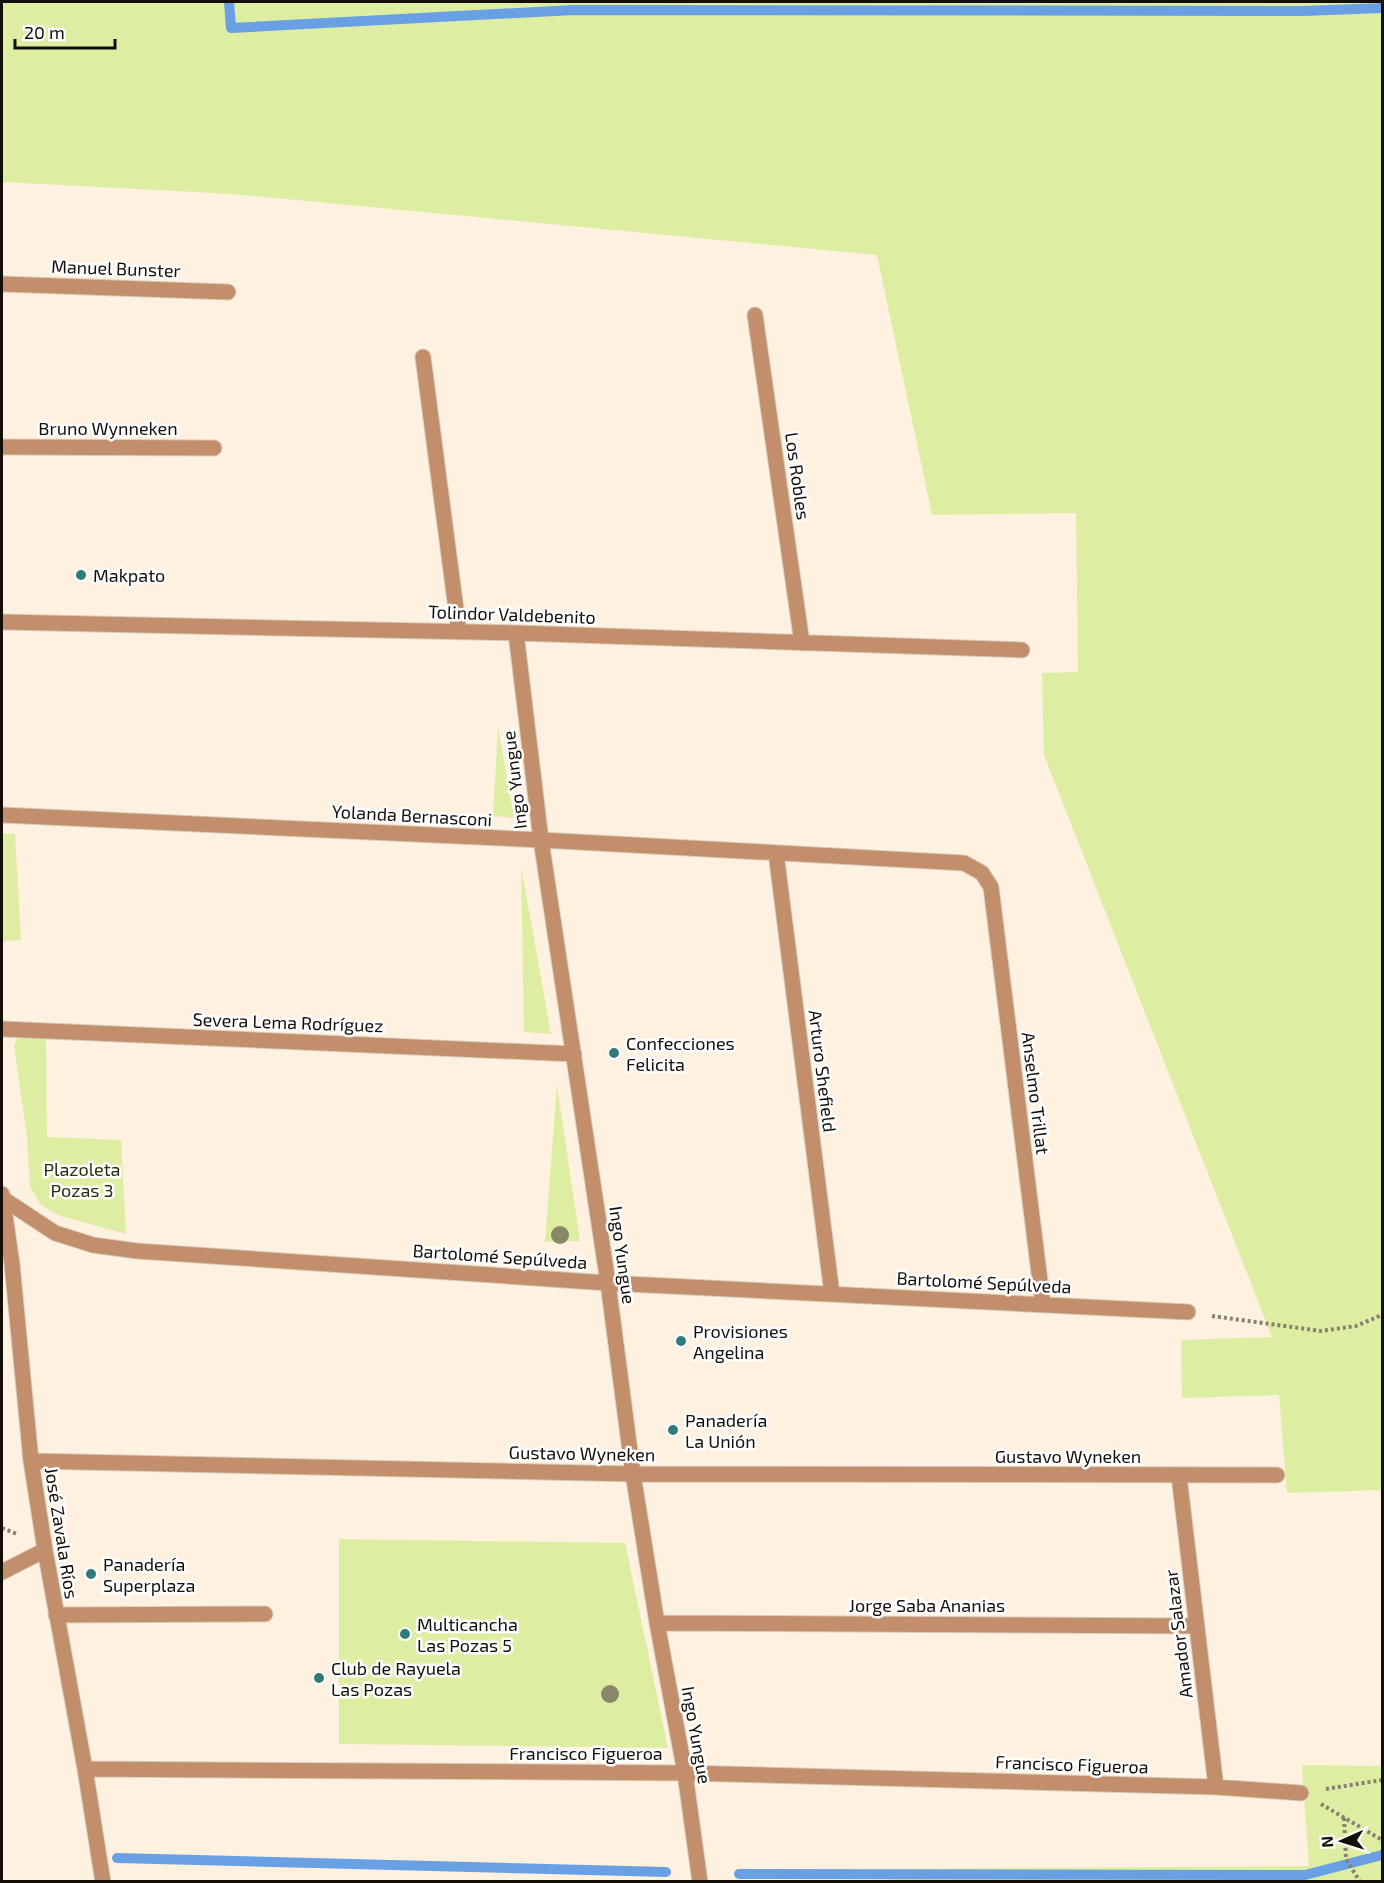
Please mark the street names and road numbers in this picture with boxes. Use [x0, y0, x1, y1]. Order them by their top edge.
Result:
street label: Manuel Bunster [51, 255, 181, 281]
street label: Bruno Wynneken [38, 417, 178, 439]
street label: Los Robles [781, 431, 815, 521]
street label: Tolindor Valdebenito [428, 600, 596, 628]
street label: Ingo Yungue [497, 730, 531, 830]
street label: Yolanda Bernasconi [331, 800, 493, 830]
street label: Severa Lema Rodríguez [192, 1008, 384, 1036]
street label: Arturo Shefield [805, 1009, 841, 1133]
street label: Anselmo Trillat [1018, 1030, 1054, 1156]
street label: Ingo Yungue [605, 1205, 641, 1305]
street label: Bartolomé Sepúlveda [412, 1239, 588, 1273]
street label: Bartolomé Sepúlveda [896, 1266, 1072, 1298]
street label: Gustavo Wyneken [509, 1441, 655, 1465]
street label: Gustavo Wyneken [995, 1445, 1141, 1467]
street label: José Zavala Ríos [41, 1466, 83, 1600]
street label: Amador Salazar [1159, 1568, 1197, 1700]
street label: Jorge Saba Ananias [849, 1594, 1005, 1616]
street label: Ingo Yungue [678, 1684, 716, 1786]
street label: Francisco Figueroa [509, 1742, 663, 1764]
street label: Francisco Figueroa [995, 1750, 1149, 1778]

